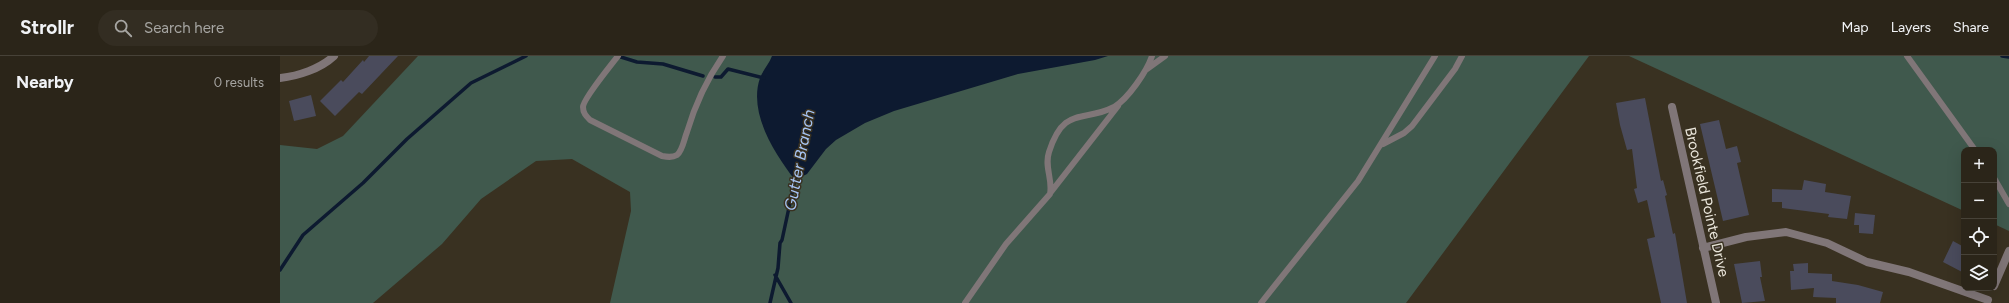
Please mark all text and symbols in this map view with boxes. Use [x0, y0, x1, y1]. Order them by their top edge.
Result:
search box [98, 10, 378, 46]
text: Strollr [20, 16, 74, 39]
icon: search [112, 17, 134, 39]
text: Search here [144, 19, 224, 37]
text: Map [1841, 19, 1869, 36]
text: Layers [1891, 19, 1931, 36]
text: Share [1953, 19, 1989, 36]
text: Nearby [16, 72, 74, 92]
text: 0 results [214, 75, 264, 90]
water label: Gutter Branch [780, 108, 819, 212]
street label: Brookfield Pointe Drive [1681, 125, 1733, 279]
map controls [1961, 147, 1997, 291]
button: + [1961, 147, 1997, 183]
button: − [1961, 183, 1997, 219]
button: locate [1961, 219, 1997, 255]
button: layers [1961, 255, 1997, 291]

